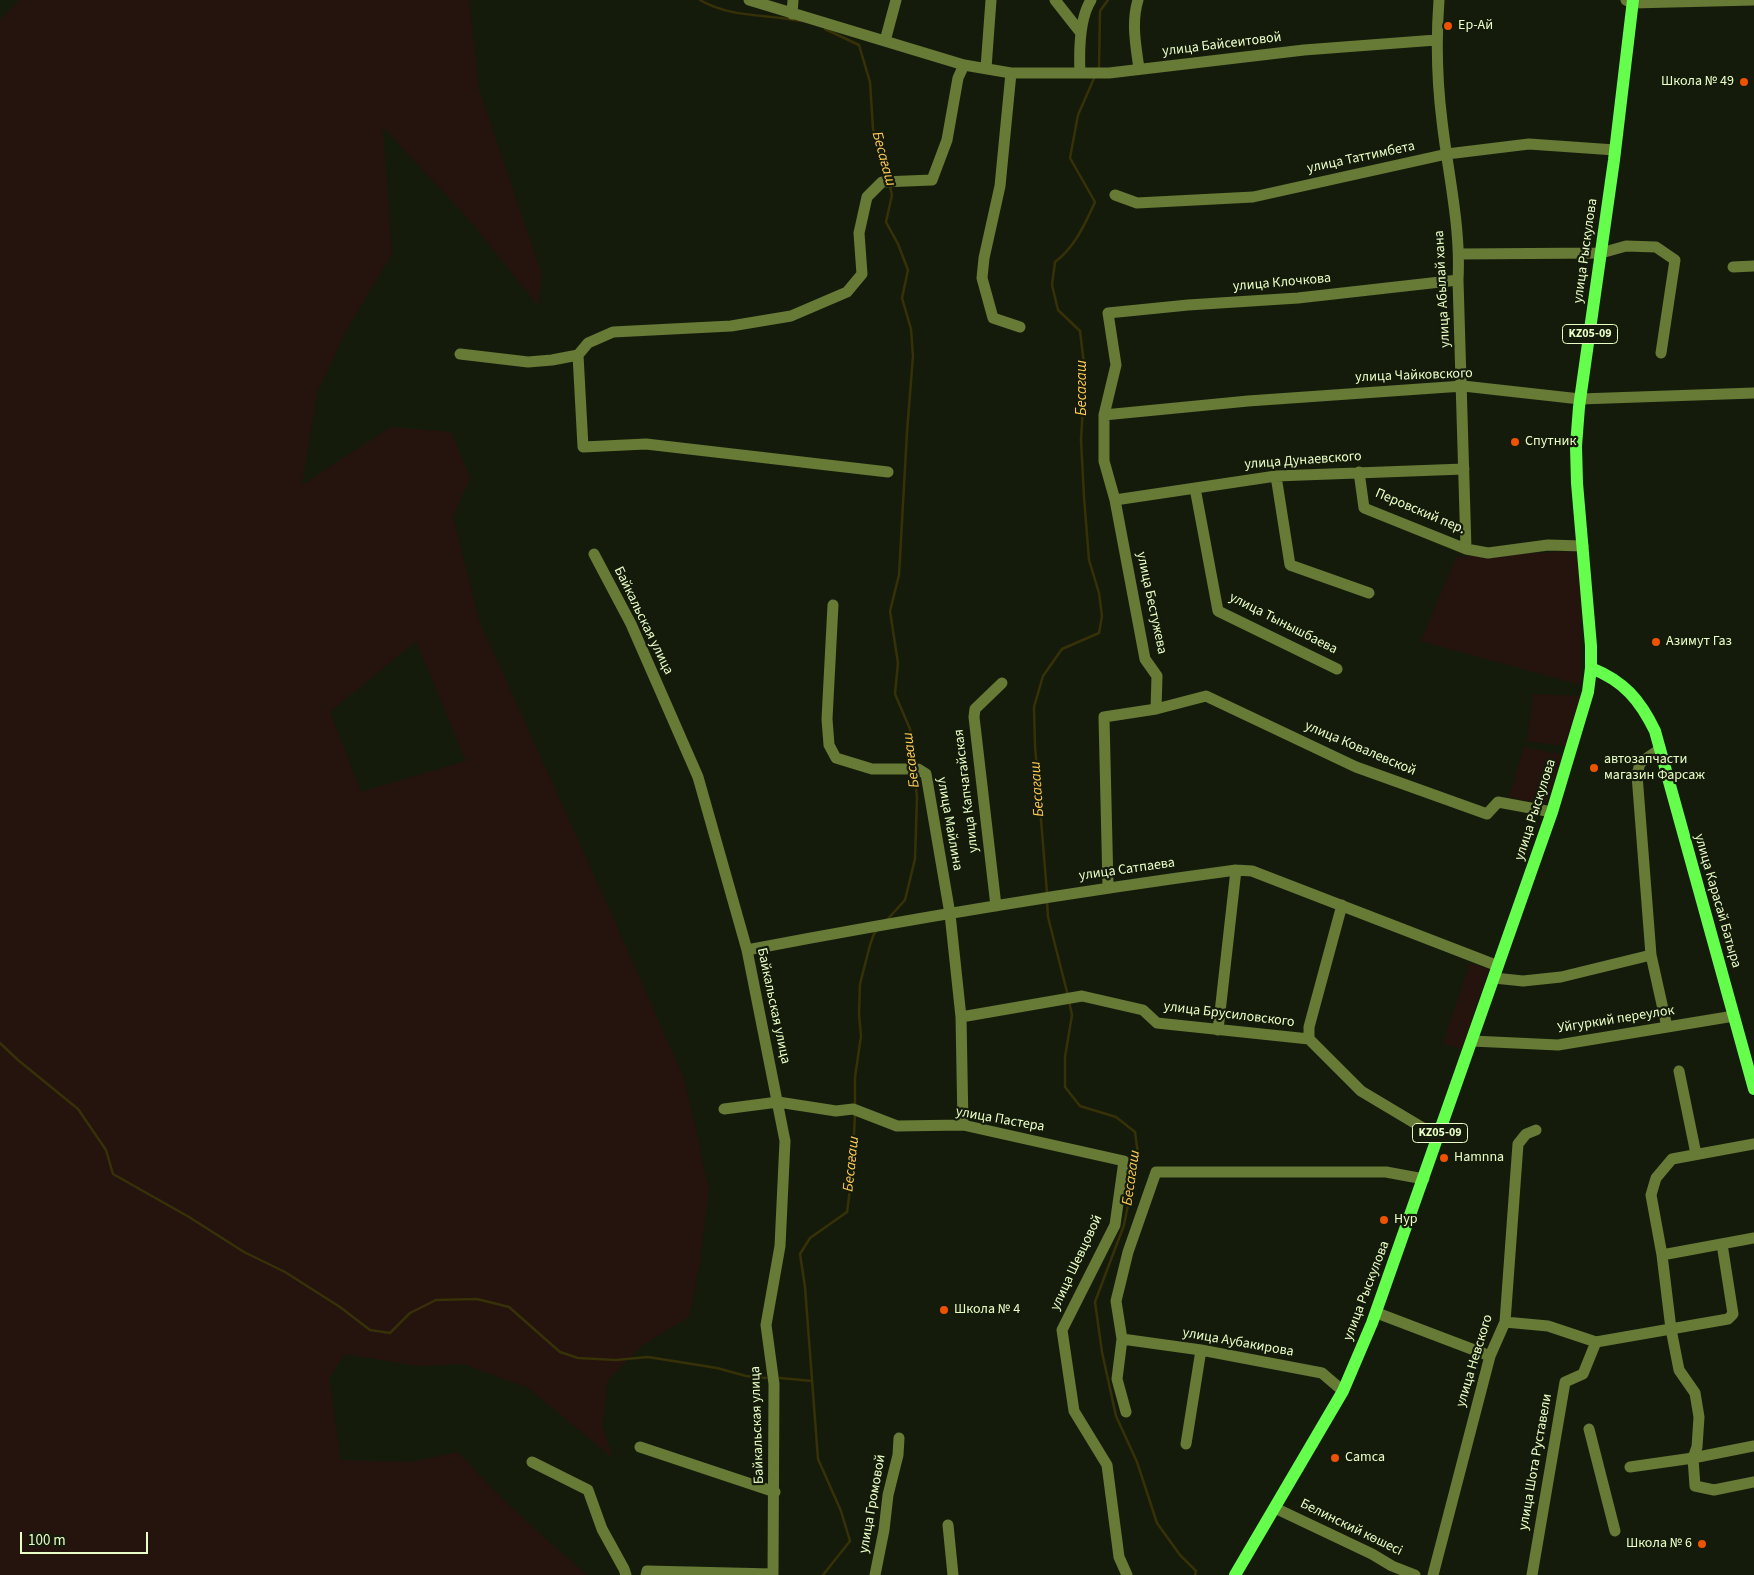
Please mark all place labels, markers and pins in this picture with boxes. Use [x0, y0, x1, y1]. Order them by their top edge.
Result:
place label: Ер-Ай [1458, 18, 1493, 34]
marker: Ер-Ай [1442, 20, 1454, 32]
place label: Школа № 49 [1661, 74, 1734, 90]
marker: Школа № 49 [1738, 76, 1750, 88]
place label: Спутник [1525, 434, 1576, 450]
marker: Спутник [1509, 436, 1521, 448]
place label: Азимут Газ [1666, 634, 1732, 650]
marker: Азимут Газ [1650, 636, 1662, 648]
place label: автозапчасти магазин Фарсаж [1604, 752, 1705, 784]
marker: автозапчасти магазин Фарсаж [1588, 762, 1600, 774]
place label: Hamnna [1454, 1150, 1504, 1166]
marker: Hamnna [1438, 1152, 1450, 1164]
place label: Hyp [1394, 1212, 1417, 1228]
marker: Hyp [1378, 1214, 1390, 1226]
place label: Школа № 4 [954, 1302, 1020, 1318]
marker: Школа № 4 [938, 1304, 950, 1316]
place label: Camca [1345, 1450, 1385, 1466]
marker: Camca [1329, 1452, 1341, 1464]
place label: Школа № 6 [1626, 1536, 1692, 1552]
marker: Школа № 6 [1696, 1538, 1708, 1550]

